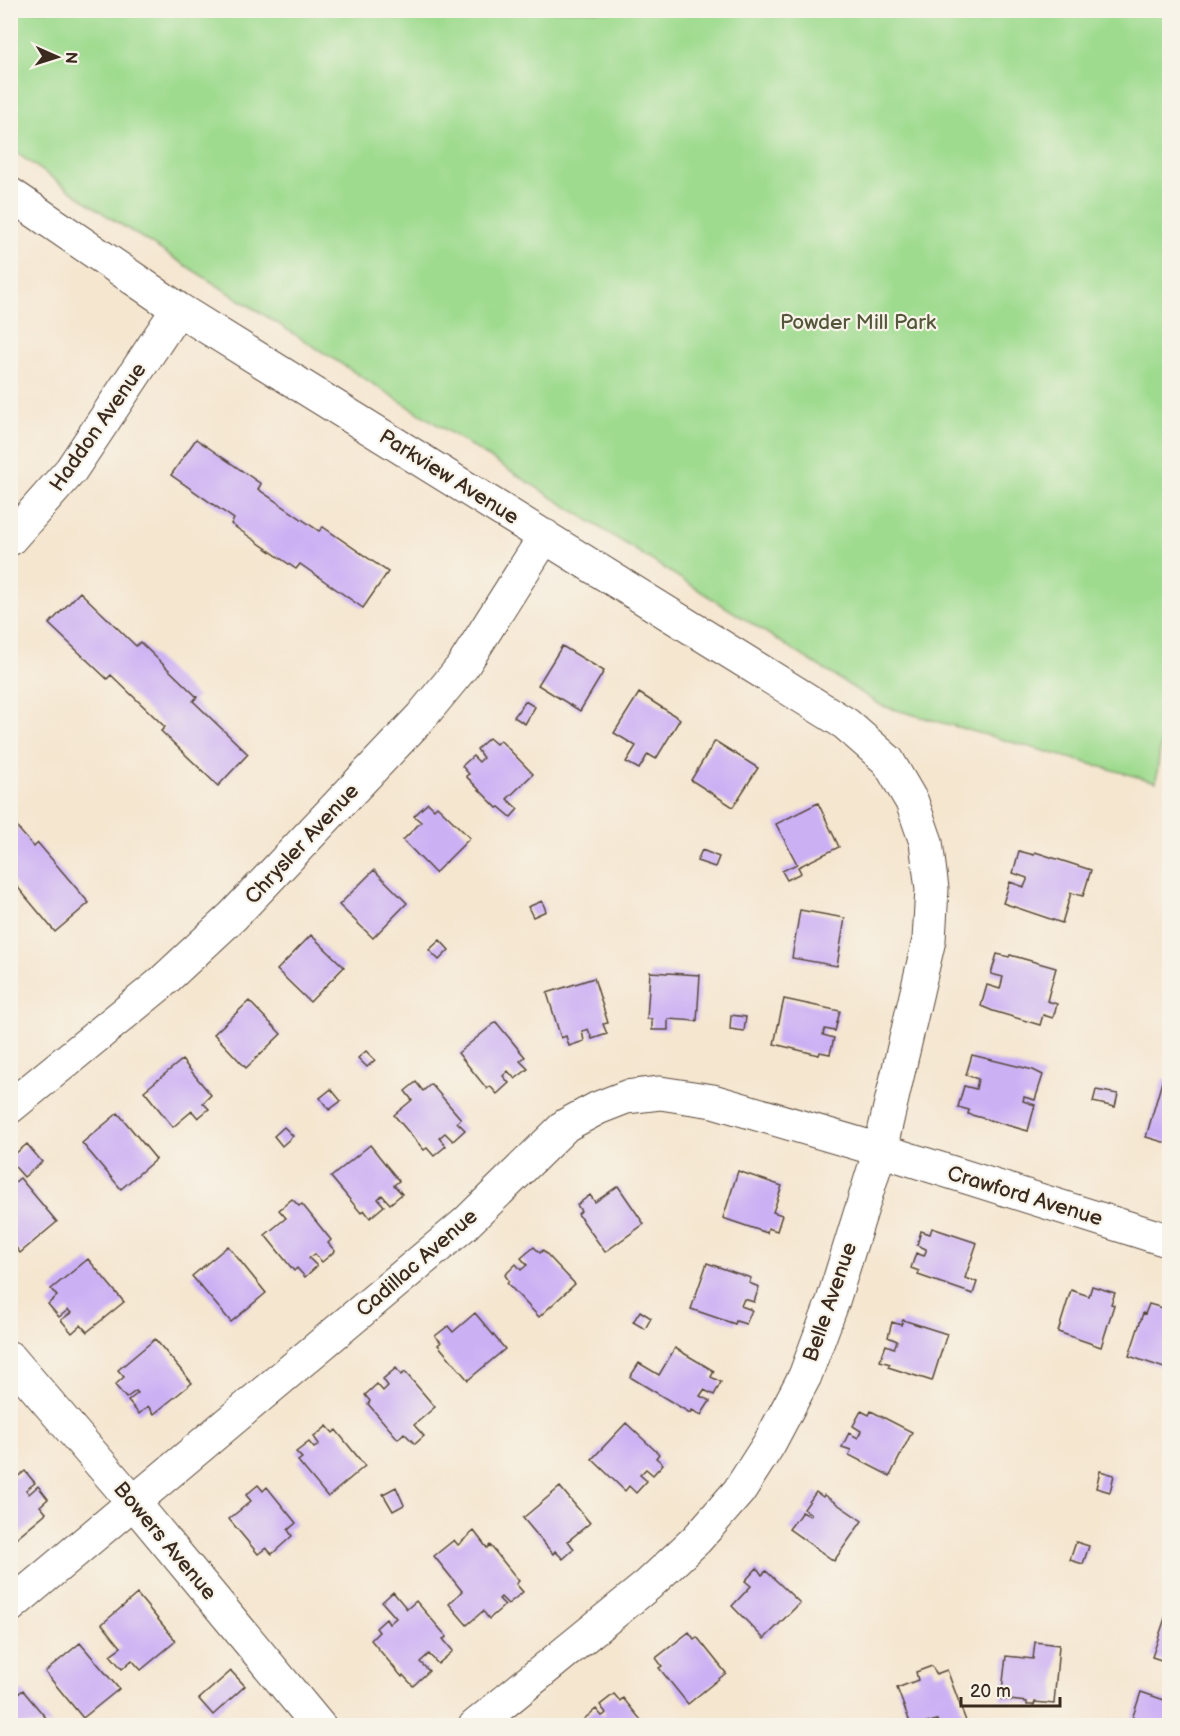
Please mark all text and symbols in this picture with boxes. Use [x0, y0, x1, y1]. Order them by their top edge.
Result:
north arrow [27, 27, 87, 87]
text: N [61, 51, 80, 64]
park label: Powder Mill Park [780, 310, 937, 335]
street label: Haddon Avenue [44, 358, 152, 496]
street label: Parkview Avenue [375, 424, 523, 530]
street label: Chrysler Avenue [240, 779, 364, 909]
street label: Crawford Avenue [944, 1161, 1106, 1231]
street label: Cadillac Avenue [351, 1204, 483, 1322]
street label: Belle Avenue [798, 1239, 862, 1365]
street label: Bowers Avenue [108, 1477, 222, 1605]
scale bar [961, 1670, 1060, 1708]
text: 20 m [970, 1681, 1011, 1702]

